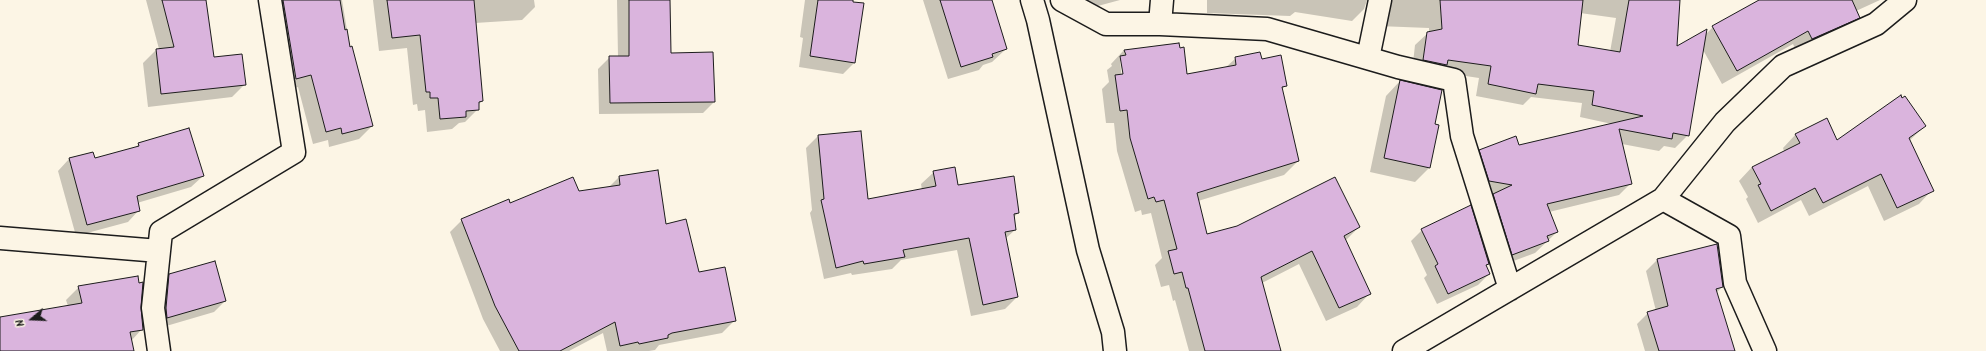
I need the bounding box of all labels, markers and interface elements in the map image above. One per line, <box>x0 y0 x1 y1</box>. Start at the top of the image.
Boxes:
north arrow <box>12 299 52 339</box>
text: N <box>11 317 30 329</box>

